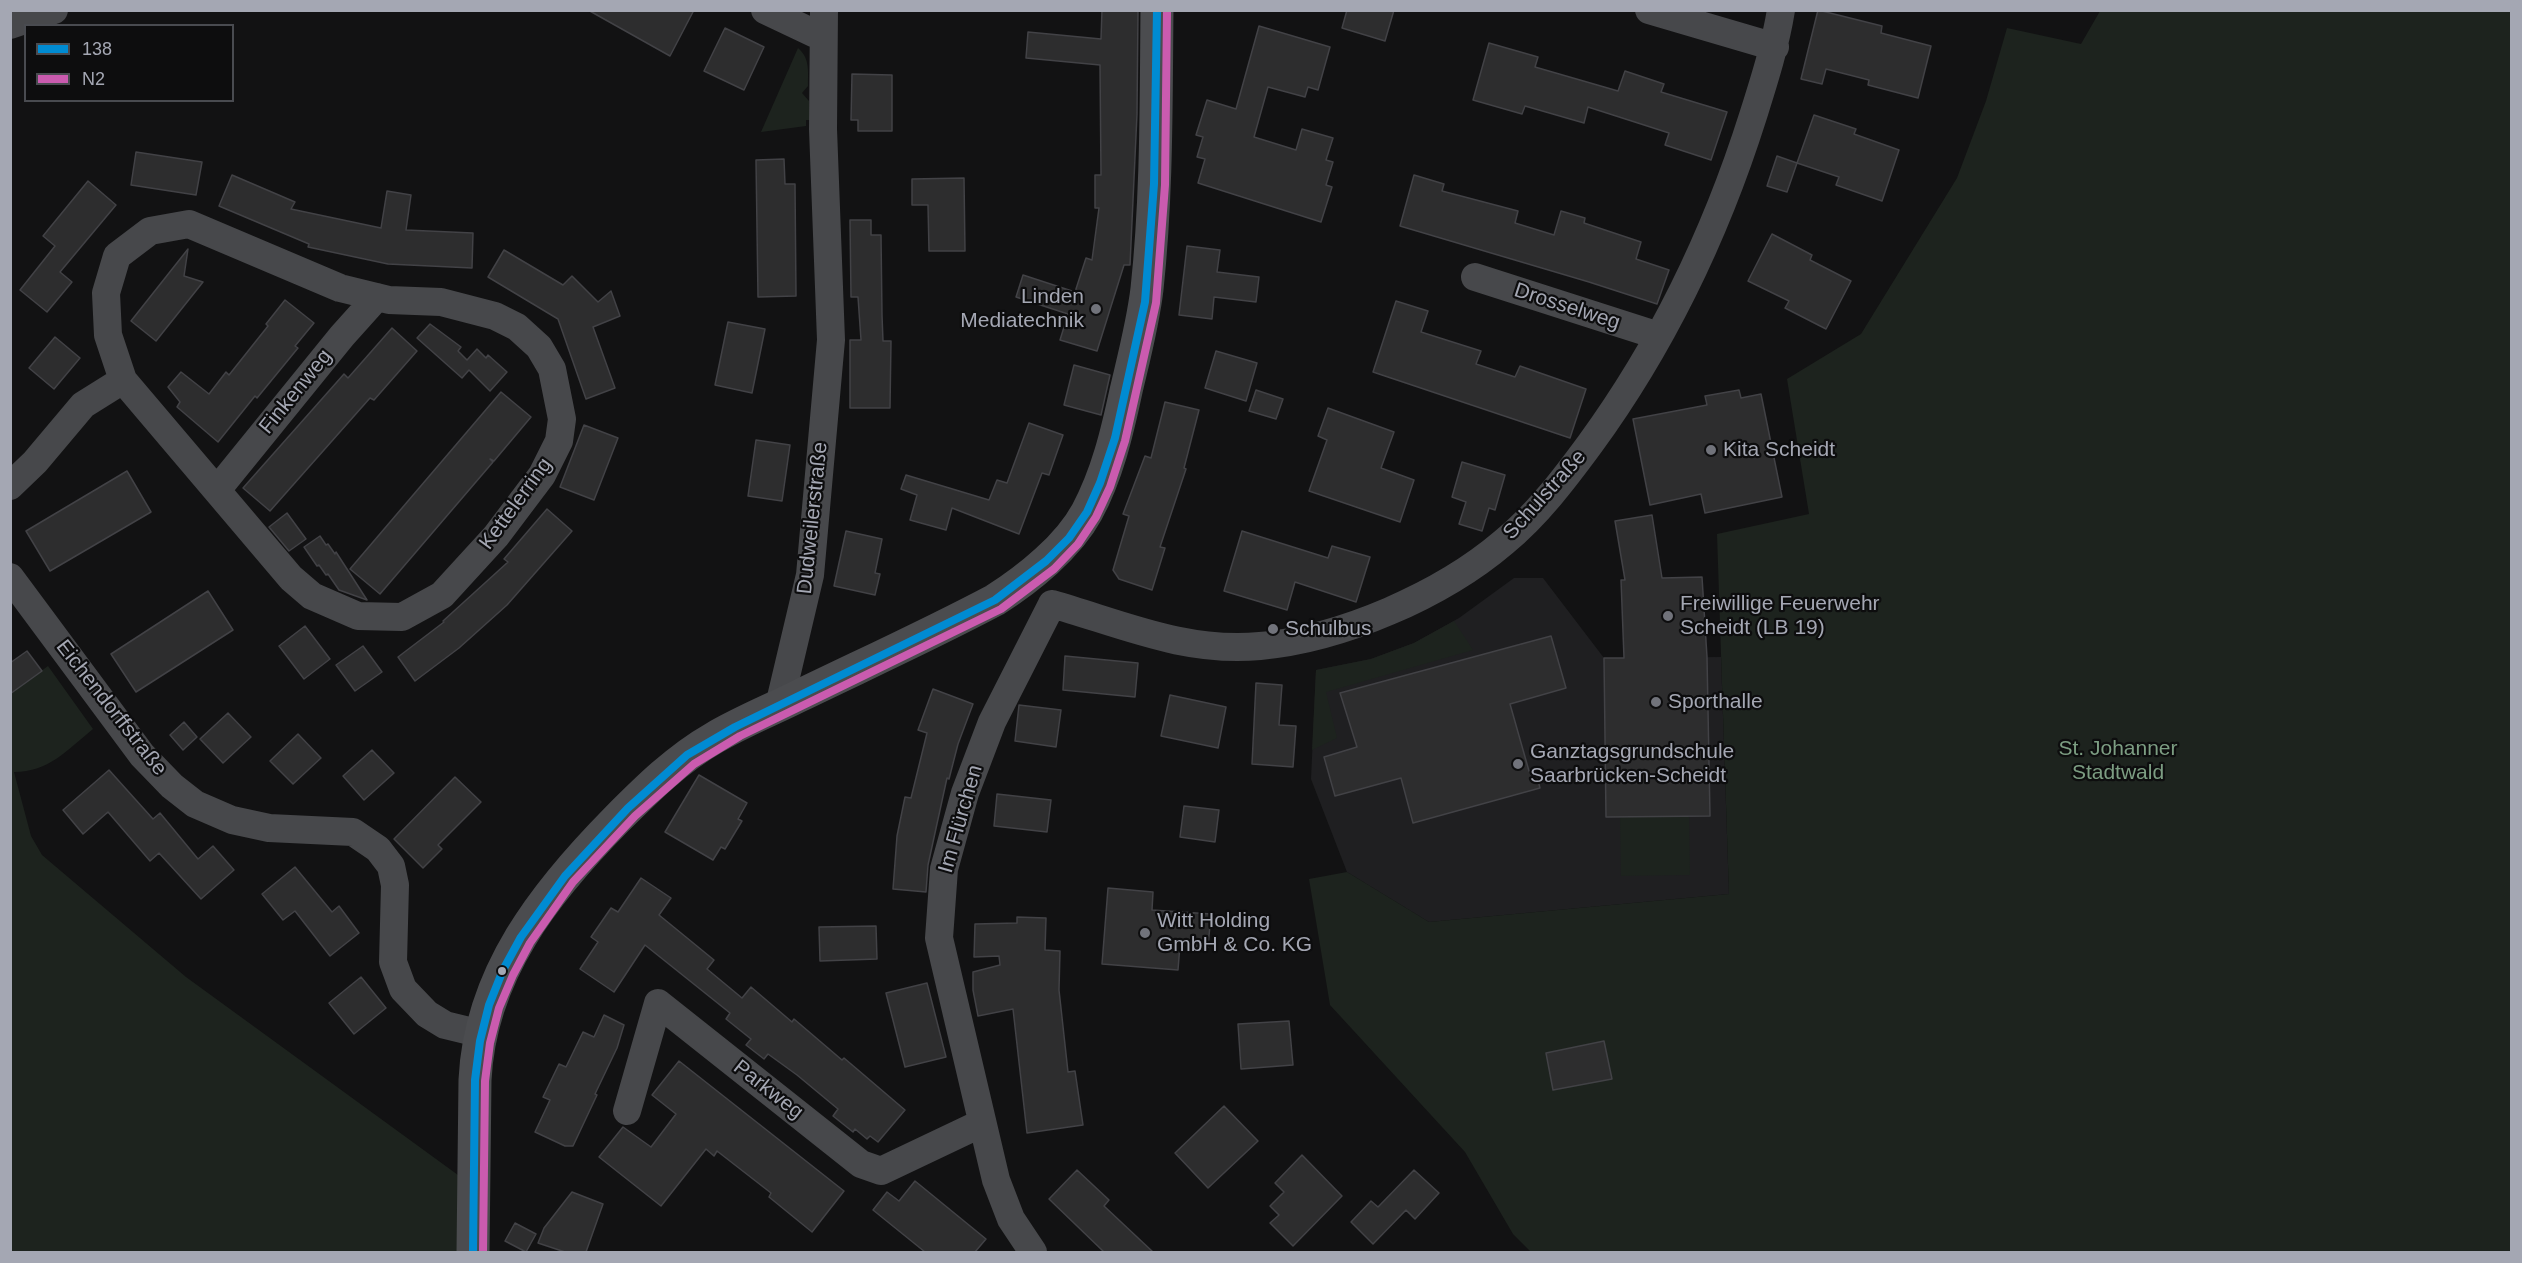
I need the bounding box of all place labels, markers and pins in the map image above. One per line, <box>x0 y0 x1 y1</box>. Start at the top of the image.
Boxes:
place label: Linden Mediatechnik <box>960 284 1084 334</box>
marker: Linden Mediatechnik <box>1089 302 1103 316</box>
place label: Kita Scheidt <box>1723 437 1835 463</box>
marker: Kita Scheidt <box>1704 443 1718 457</box>
place label: Freiwillige Feuerwehr Scheidt (LB 19) <box>1680 591 1880 641</box>
marker: Freiwillige Feuerwehr Scheidt (LB 19) <box>1661 609 1675 623</box>
place label: Schulbus <box>1285 616 1371 642</box>
marker: Schulbus <box>1266 622 1280 636</box>
place label: Sporthalle <box>1668 689 1763 715</box>
marker: Sporthalle <box>1649 695 1663 709</box>
place label: Ganztagsgrundschule Saarbrücken-Scheidt <box>1530 739 1734 789</box>
marker: Ganztagsgrundschule Saarbrücken-Scheidt <box>1511 757 1525 771</box>
place label: Witt Holding GmbH & Co. KG <box>1157 908 1312 958</box>
marker: Witt Holding GmbH & Co. KG <box>1138 926 1152 940</box>
unlabelled marker <box>496 965 508 977</box>

